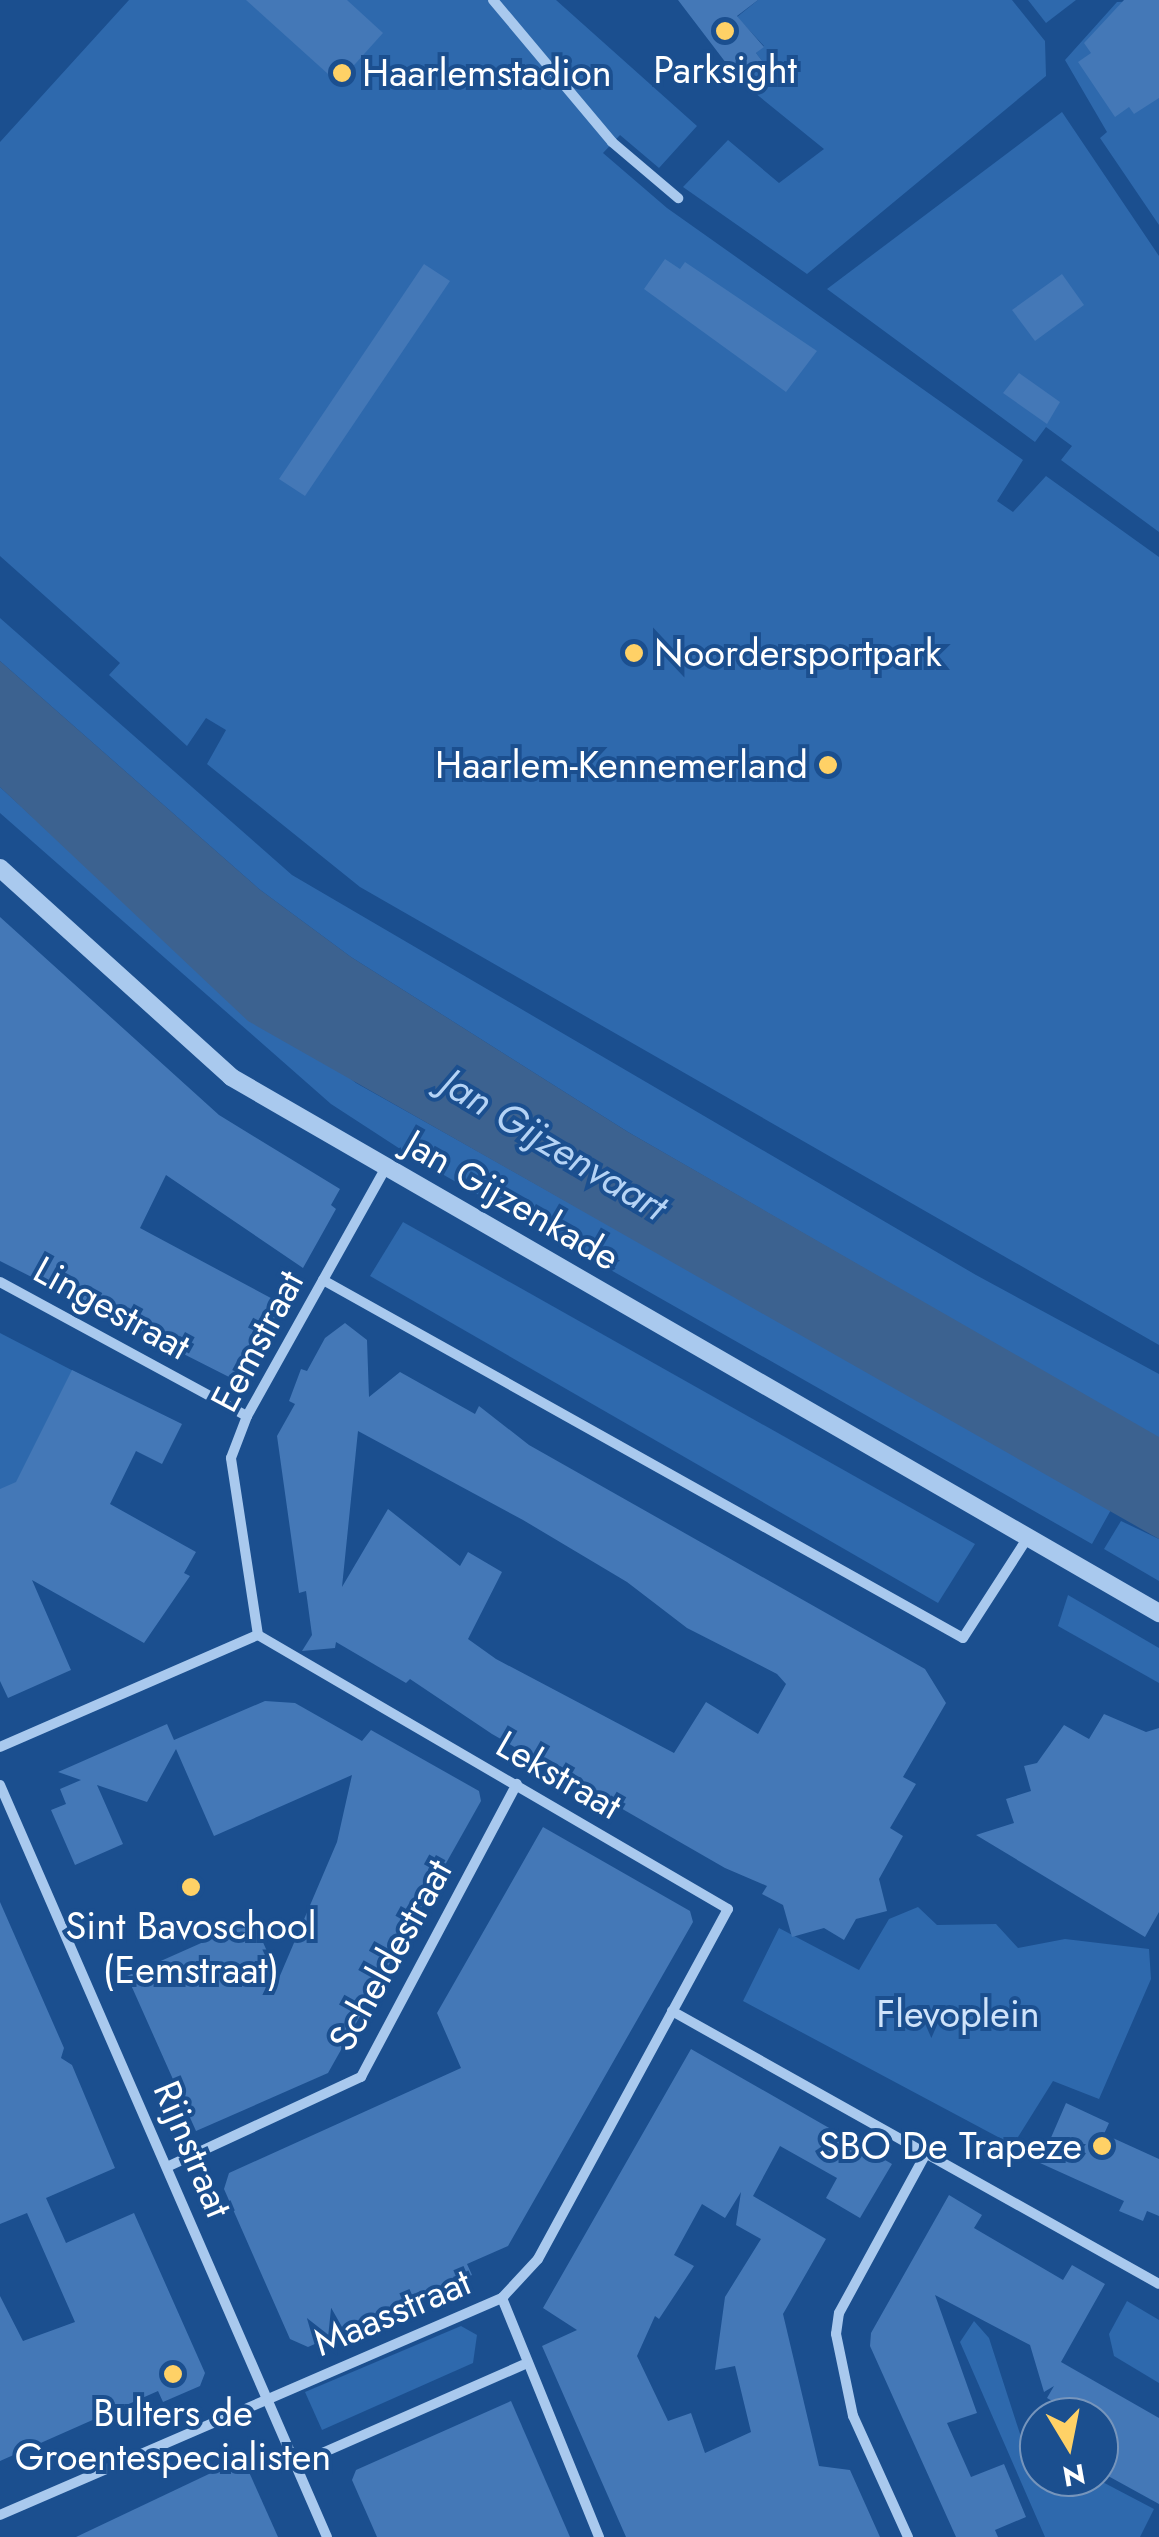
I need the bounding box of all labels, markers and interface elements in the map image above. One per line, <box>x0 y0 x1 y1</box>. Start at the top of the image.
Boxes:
marker: Parksight <box>714 20 736 42</box>
place label: Parksight <box>653 47 797 93</box>
place label: Haarlemstadion <box>362 50 612 96</box>
marker: Haarlemstadion <box>331 62 353 84</box>
place label: Noordersportpark <box>654 630 942 676</box>
marker: Noordersportpark <box>623 642 645 664</box>
place label: Haarlem-Kennemerland <box>435 742 808 788</box>
marker: Haarlem-Kennemerland <box>817 754 839 776</box>
water label: Jan Gijzenvaart <box>432 1058 676 1230</box>
street label: Jan Gijzenkade <box>397 1120 627 1280</box>
street label: Lingestraat <box>26 1247 198 1369</box>
street label: Eemstraat <box>201 1263 313 1419</box>
street label: Lekstraat <box>488 1721 630 1829</box>
street label: Scheldestraat <box>319 1851 461 2059</box>
marker: Sint Bavoschool (Eemstraat) <box>180 1876 202 1898</box>
place label: Sint Bavoschool (Eemstraat) <box>65 1903 317 1992</box>
park label: Flevoplein <box>876 1991 1040 2037</box>
street label: Rijnstraat <box>144 2074 242 2224</box>
place label: SBO De Trapeze <box>819 2123 1082 2169</box>
marker: SBO De Trapeze <box>1091 2135 1113 2157</box>
street label: Maasstraat <box>307 2259 477 2365</box>
marker: Bulters de Groentespecialisten <box>162 2363 184 2385</box>
place label: Bulters de Groentespecialisten <box>15 2390 331 2480</box>
north arrow <box>1019 2397 1119 2497</box>
text: N <box>1059 2453 1088 2497</box>

